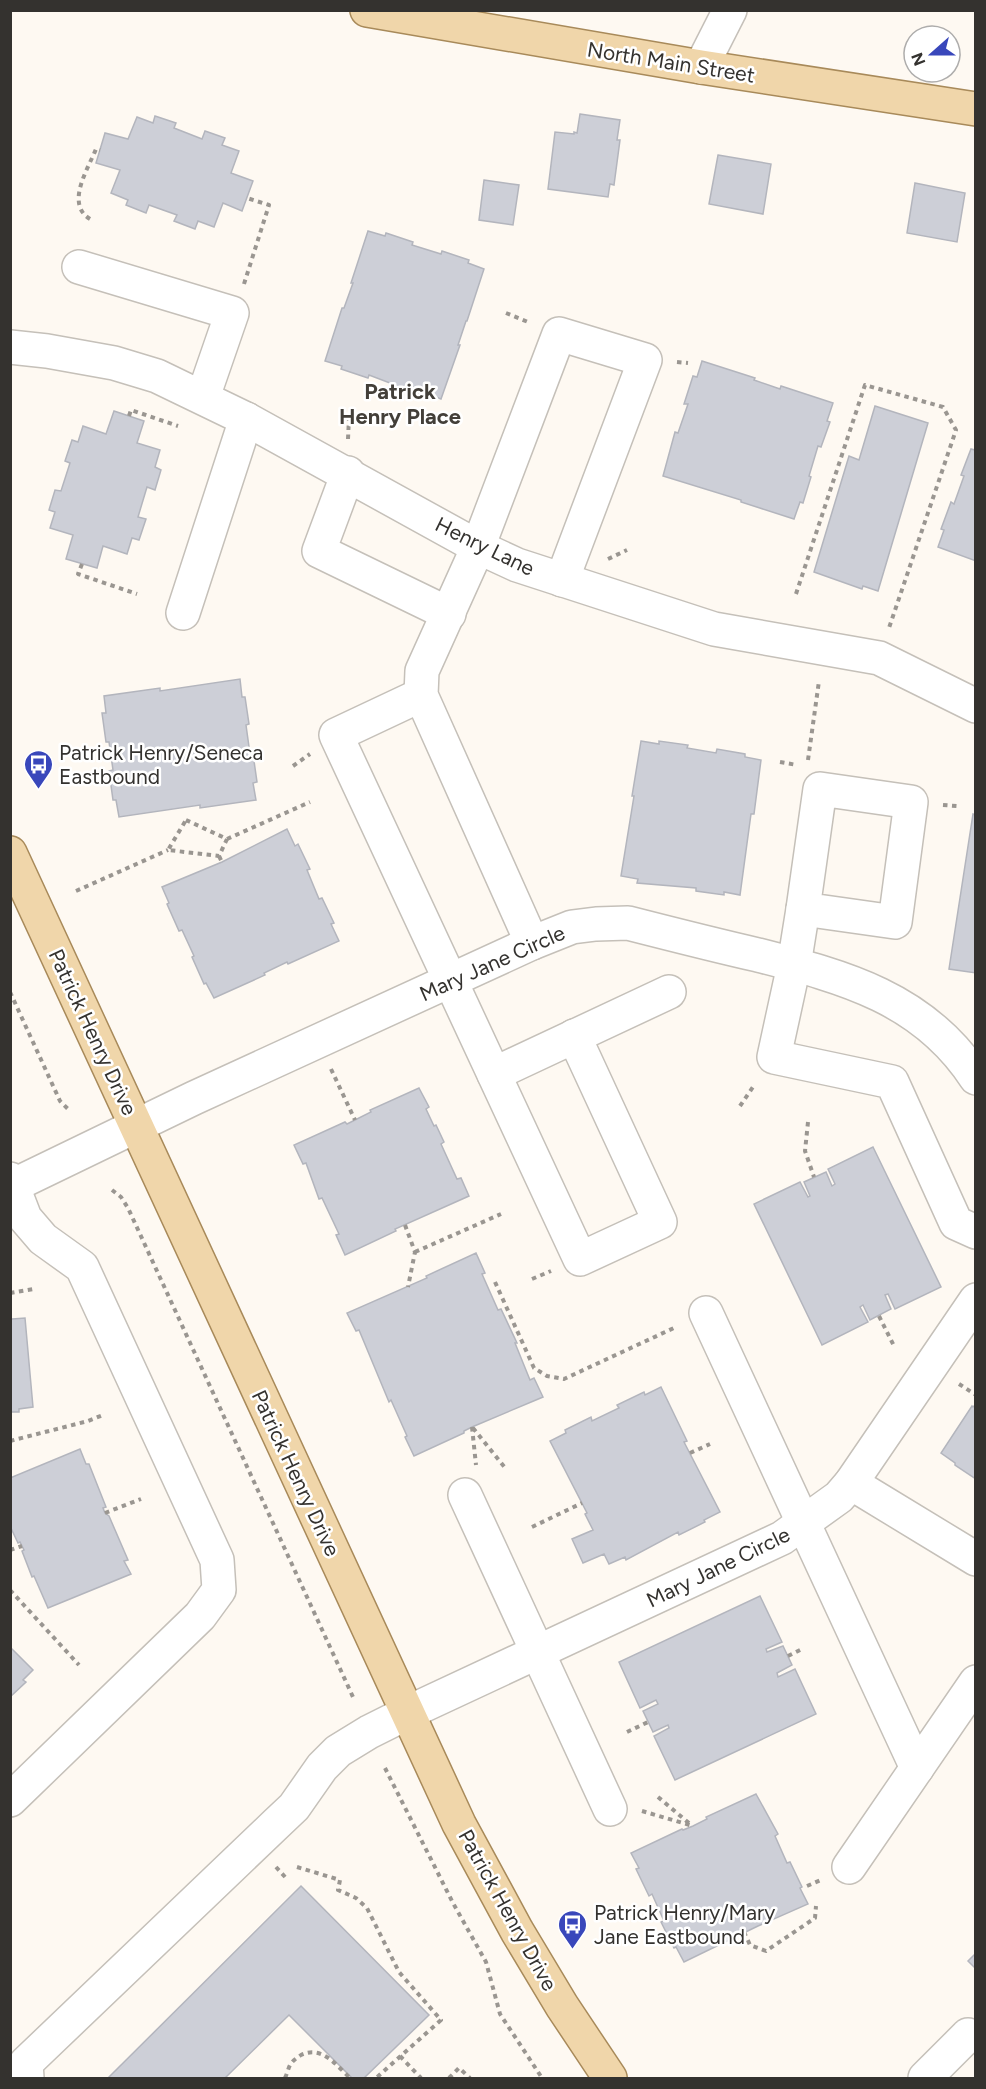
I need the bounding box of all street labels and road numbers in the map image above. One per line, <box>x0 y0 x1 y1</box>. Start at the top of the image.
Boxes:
street label: North Main Street <box>585 36 757 88</box>
street label: Henry Lane <box>431 511 539 581</box>
street label: Mary Jane Circle <box>416 920 568 1006</box>
street label: Patrick Henry Drive <box>44 945 142 1119</box>
street label: Patrick Henry Drive <box>247 1386 345 1560</box>
street label: Mary Jane Circle <box>642 1522 794 1612</box>
street label: Patrick Henry Drive <box>453 1825 563 1995</box>

